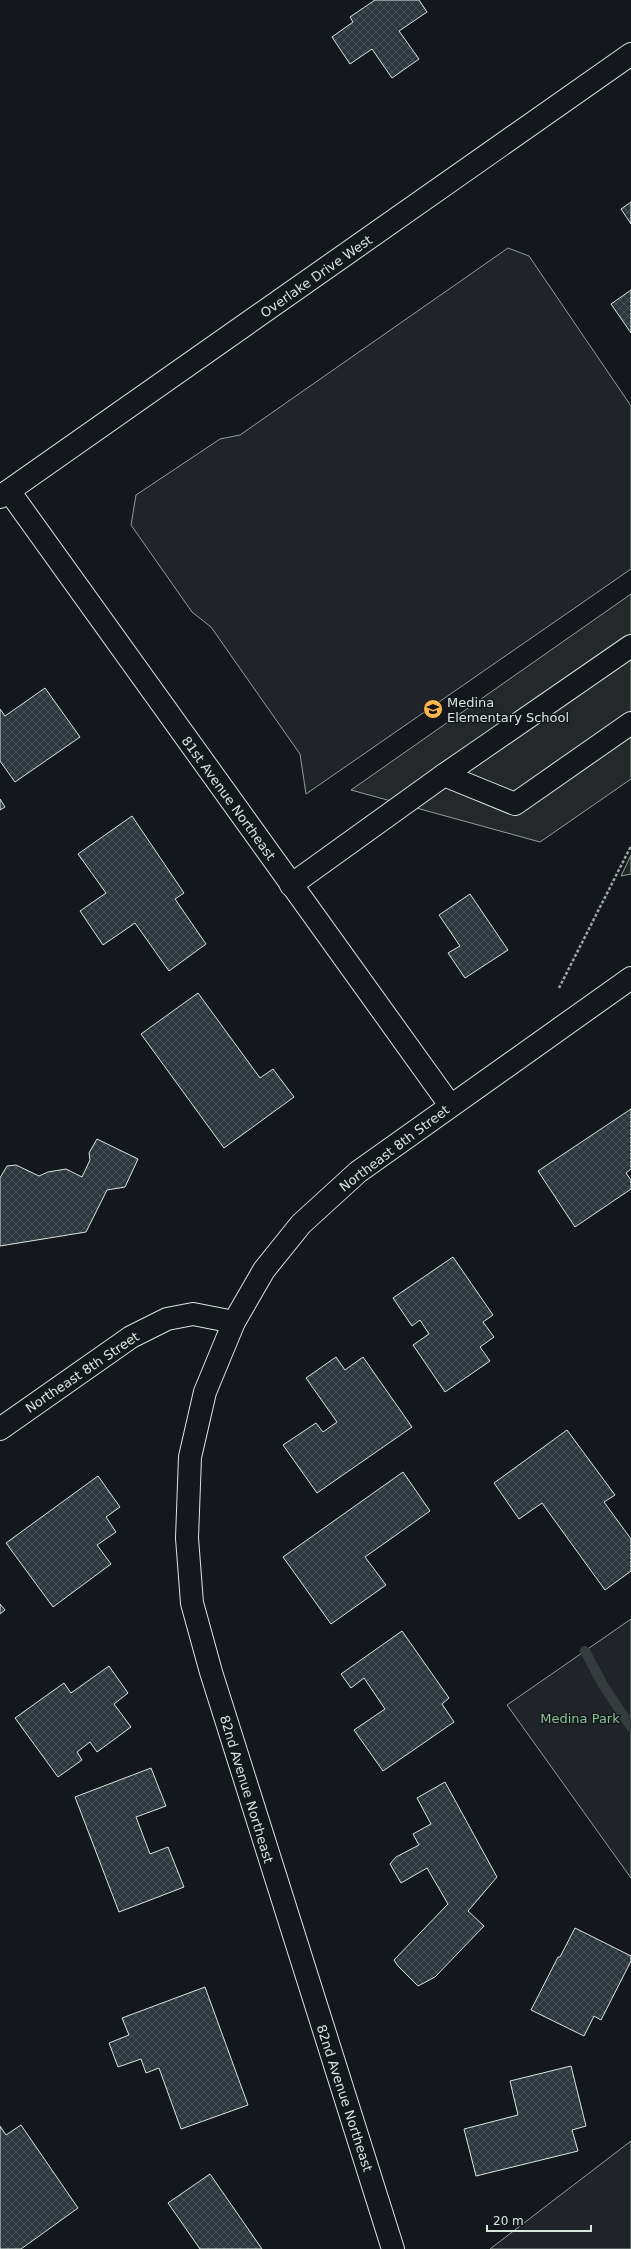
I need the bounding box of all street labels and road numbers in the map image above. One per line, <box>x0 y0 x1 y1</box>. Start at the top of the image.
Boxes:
street label: Overlake Drive West <box>258 232 375 321</box>
street label: 81st Avenue Northeast <box>179 734 279 863</box>
street label: Northeast 8th Street <box>336 1102 452 1195</box>
street label: Northeast 8th Street <box>23 1329 142 1416</box>
street label: 82nd Avenue Northeast <box>217 1713 276 1865</box>
street label: 82nd Avenue Northeast <box>314 2023 375 2174</box>

